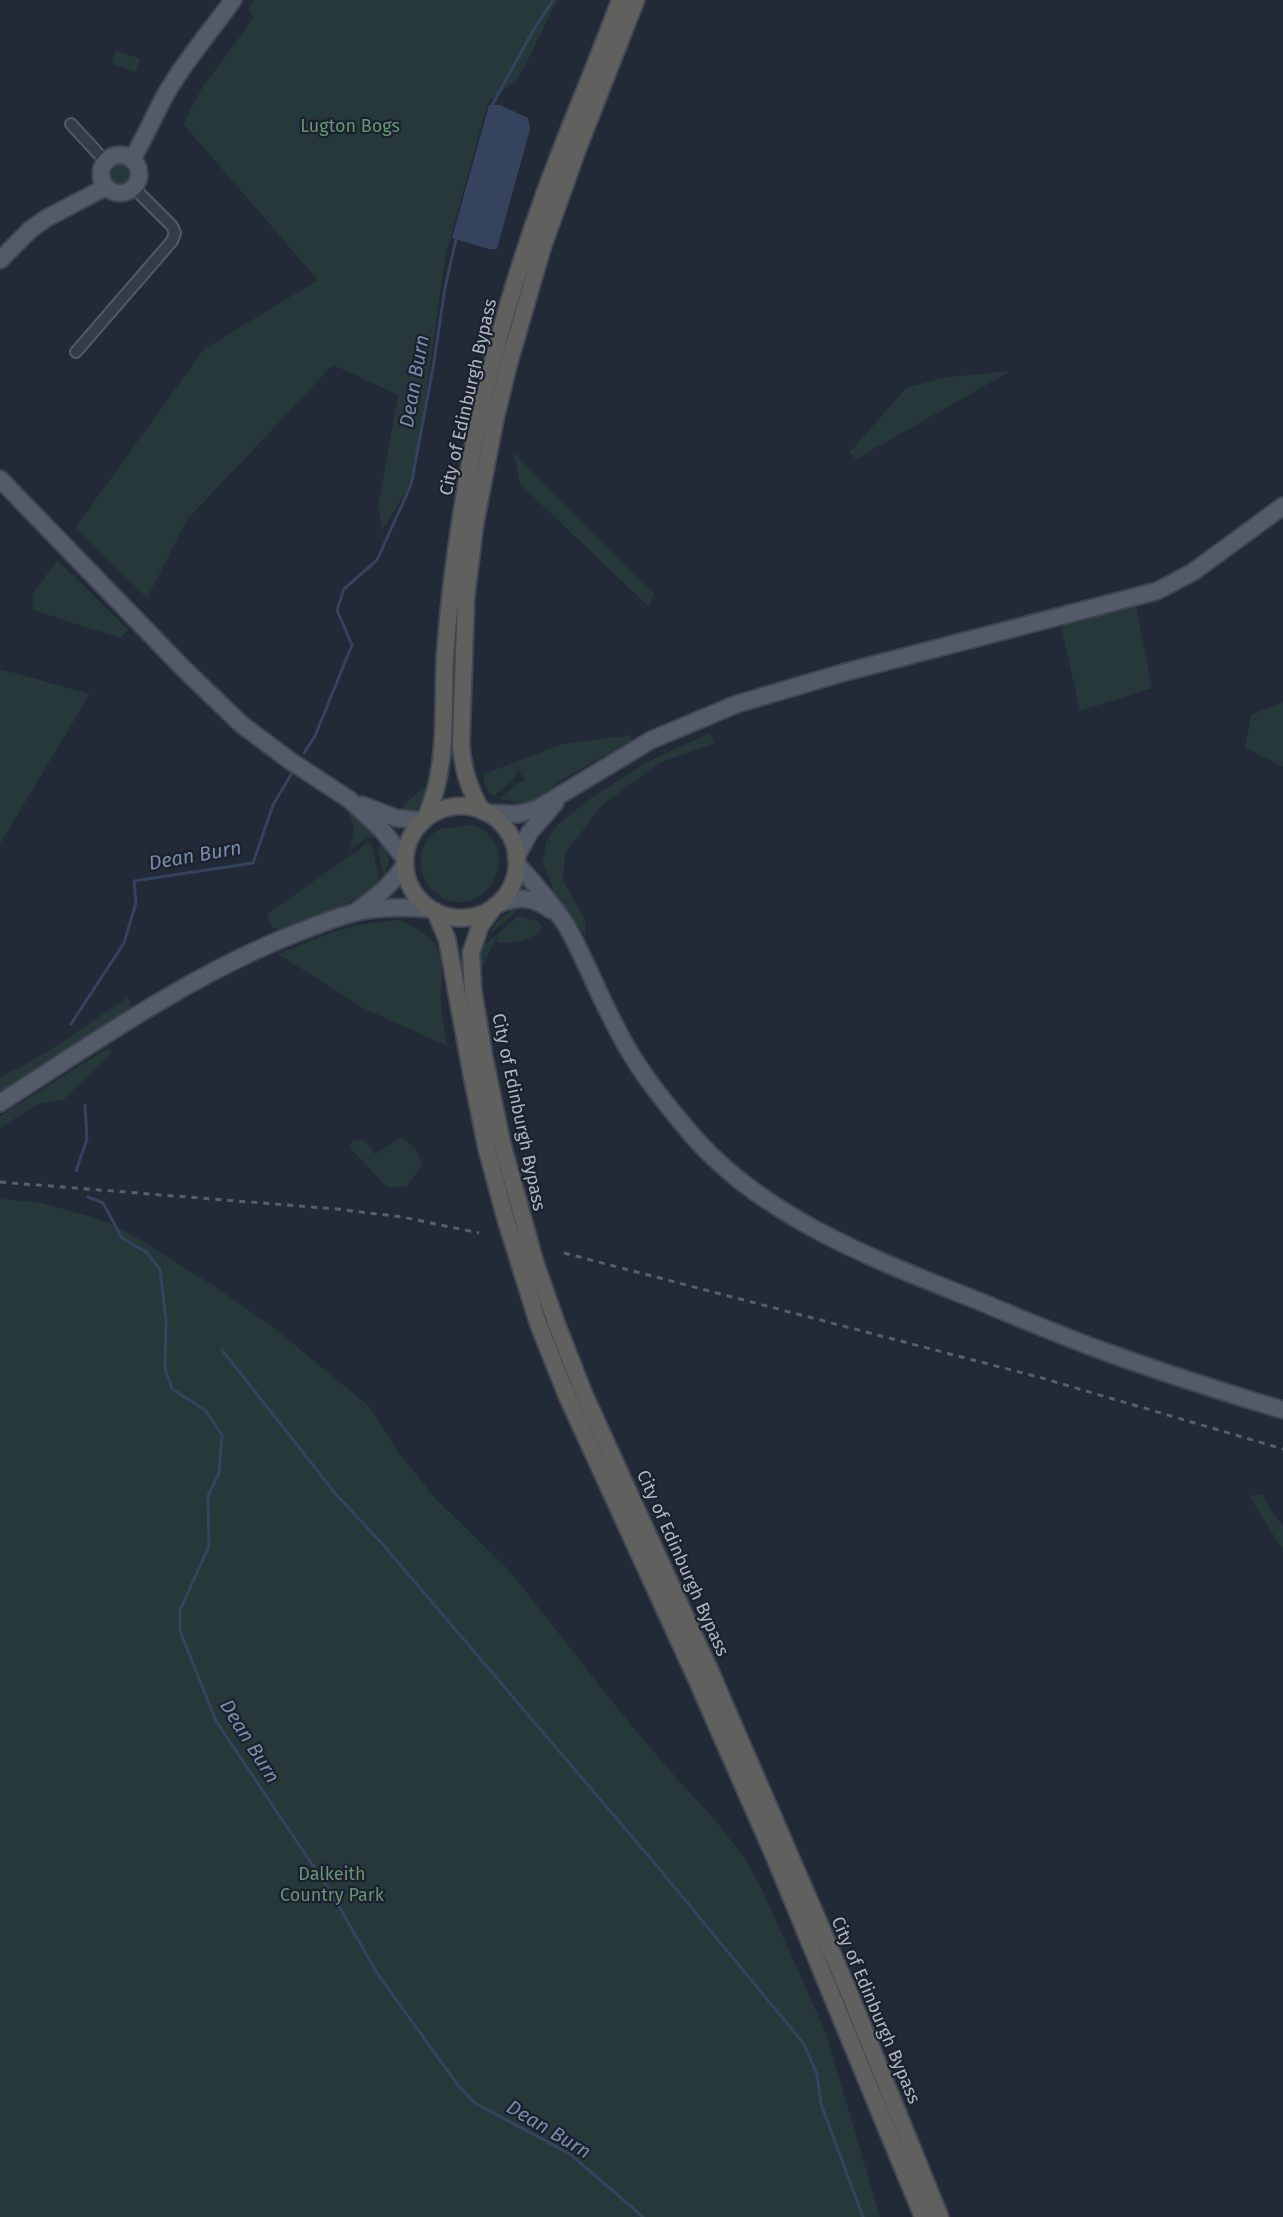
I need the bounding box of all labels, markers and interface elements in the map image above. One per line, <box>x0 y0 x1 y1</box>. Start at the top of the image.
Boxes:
park label: Lugton Bogs <box>300 115 400 137</box>
street label: City of Edinburgh Bypass <box>435 296 501 498</box>
water label: Dean Burn <box>394 333 434 429</box>
water label: Dean Burn <box>147 835 243 875</box>
street label: City of Edinburgh Bypass <box>487 1011 551 1213</box>
street label: City of Edinburgh Bypass <box>632 1467 734 1659</box>
water label: Dean Burn <box>215 1695 285 1787</box>
park label: Dalkeith Country Park <box>280 1863 385 1906</box>
street label: City of Edinburgh Bypass <box>827 1913 925 2107</box>
water label: Dean Burn <box>503 2095 595 2163</box>

